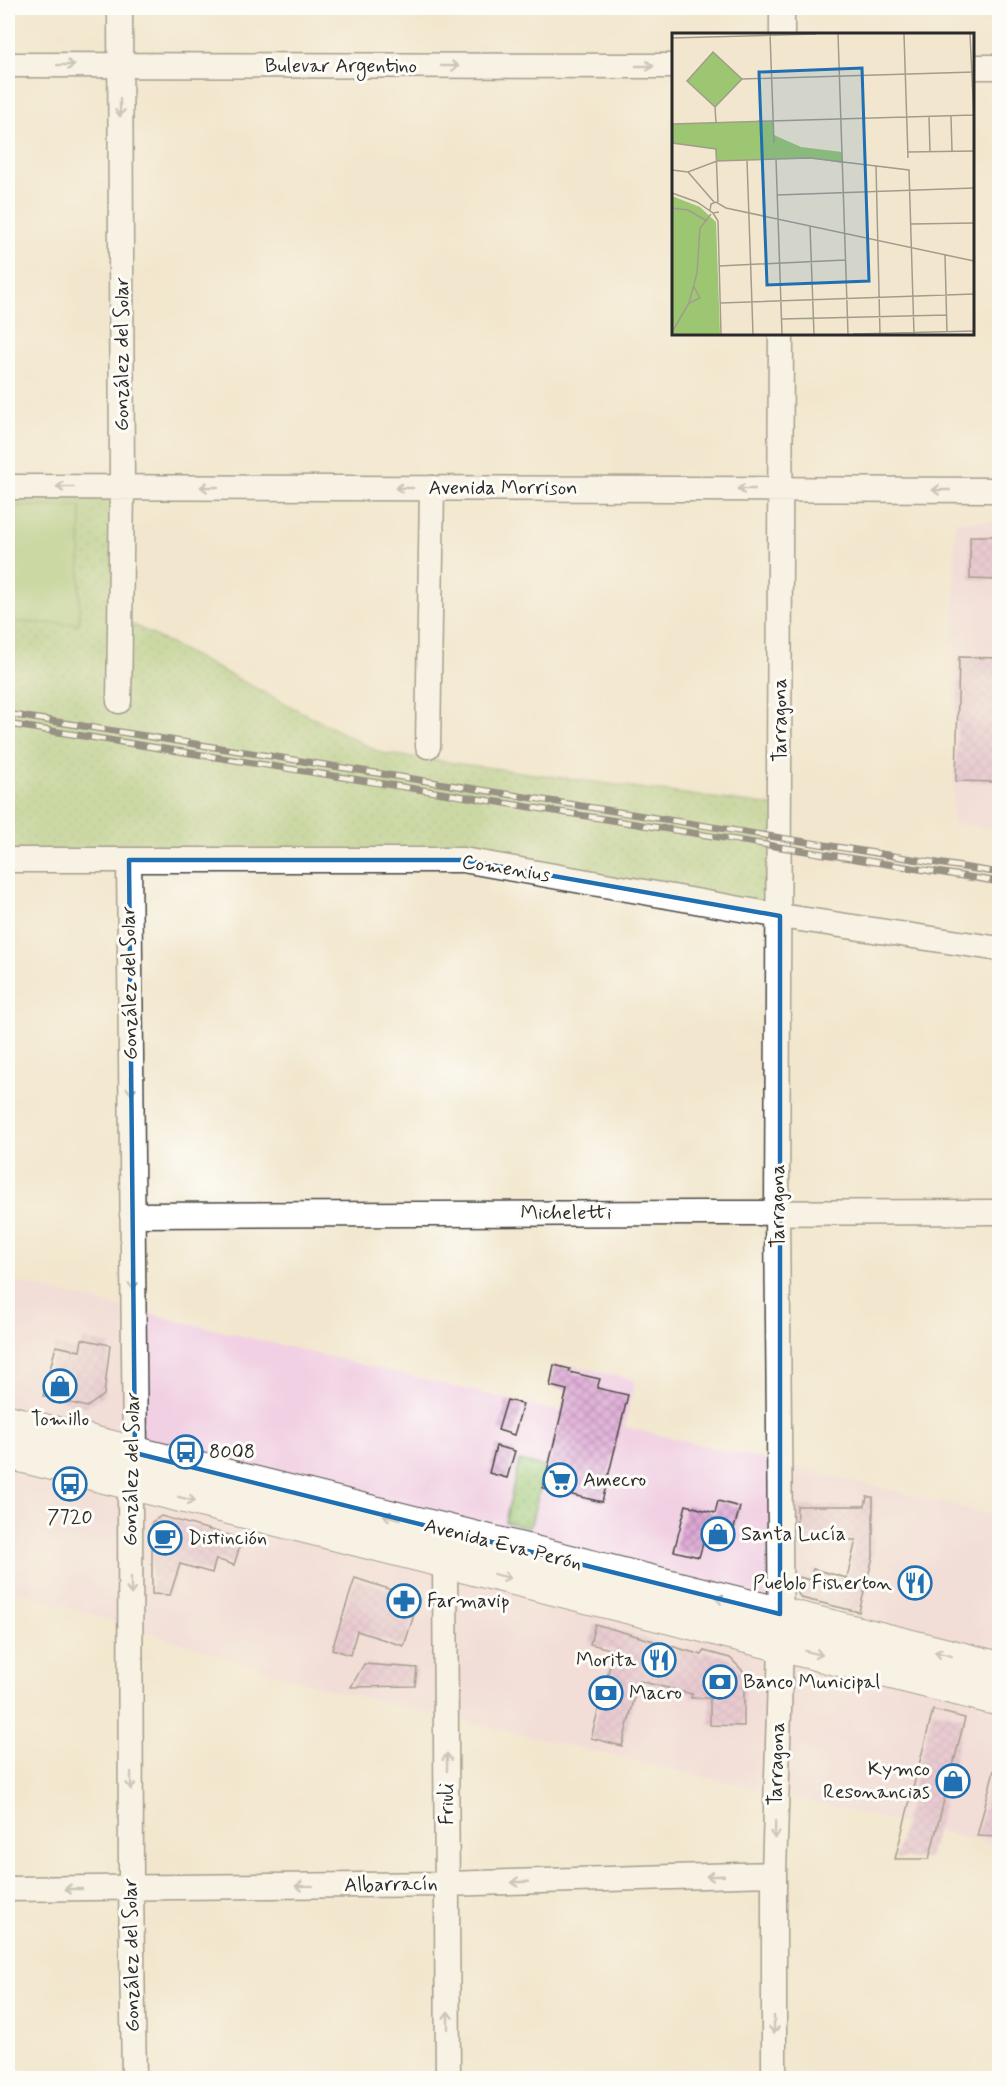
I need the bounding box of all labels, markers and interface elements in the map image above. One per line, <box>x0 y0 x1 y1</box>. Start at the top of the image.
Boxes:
inset map <box>672 33 974 334</box>
street label: Bulevar Argentino <box>265 53 417 81</box>
one-way arrow <box>55 59 75 71</box>
one-way arrow <box>439 60 459 72</box>
one-way arrow <box>634 60 654 72</box>
one-way arrow <box>115 97 126 117</box>
street label: González del Solar <box>109 277 136 431</box>
street label: Avenida Morrison <box>428 475 578 502</box>
one-way arrow <box>55 481 75 493</box>
one-way arrow <box>200 482 220 493</box>
one-way arrow <box>395 482 415 494</box>
one-way arrow <box>737 483 757 495</box>
one-way arrow <box>932 484 952 496</box>
street label: Tarragona <box>767 678 794 762</box>
street label: Comenius <box>460 849 552 889</box>
street label: González del Solar <box>115 906 145 1060</box>
one-way arrow <box>125 1076 137 1096</box>
street label: Tarragona <box>765 1164 792 1248</box>
street label: Micheletti <box>520 1200 612 1227</box>
one-way arrow <box>127 1271 139 1291</box>
shop icon: Tomillo <box>42 1368 78 1404</box>
street label: González del Solar <box>117 1392 147 1546</box>
place label: Tomillo <box>31 1406 89 1433</box>
bus stop icon: 8008 <box>168 1434 204 1470</box>
place label: 8008 <box>209 1439 255 1466</box>
supermarket icon: Amecro <box>542 1462 578 1498</box>
bus stop icon: 7720 <box>52 1466 88 1502</box>
place label: Amecro <box>583 1467 646 1494</box>
one-way arrow <box>178 1494 197 1506</box>
place label: 7720 <box>47 1504 93 1531</box>
one-way arrow <box>383 1511 402 1523</box>
street label: Avenida Eva Perón <box>421 1512 585 1578</box>
shop icon: Santa Lucía <box>700 1516 736 1552</box>
cafe icon: Distinción <box>147 1520 183 1556</box>
place label: Santa Lucía <box>741 1521 846 1548</box>
place label: Distinción <box>188 1525 267 1552</box>
restaurant icon: Pueblo Fisherton <box>897 1565 933 1601</box>
one-way arrow <box>492 1570 511 1582</box>
place label: Pueblo Fisherton <box>753 1570 892 1597</box>
one-way arrow <box>125 1575 137 1595</box>
pharmacy icon: Farmavip <box>386 1583 422 1619</box>
place label: Farmavip <box>427 1588 509 1615</box>
one-way arrow <box>714 1593 733 1605</box>
restaurant icon: Morita <box>641 1642 677 1678</box>
place label: Morita <box>576 1647 637 1674</box>
one-way arrow <box>804 1648 823 1660</box>
one-way arrow <box>934 1648 953 1660</box>
bank icon: Banco Municipal <box>702 1664 738 1700</box>
place label: Banco Municipal <box>743 1669 880 1696</box>
bank icon: Macro <box>588 1675 624 1711</box>
place label: Macro <box>629 1680 682 1707</box>
street label: Tarragona <box>762 1722 792 1806</box>
one-way arrow <box>441 1753 452 1773</box>
place label: Kymco Resonancias <box>823 1756 930 1806</box>
shop icon: Kymco Resonancias <box>935 1763 971 1799</box>
one-way arrow <box>125 1770 137 1790</box>
street label: Friuli <box>434 1783 461 1825</box>
one-way arrow <box>769 1819 781 1839</box>
one-way arrow <box>706 1870 726 1881</box>
street label: Albarracín <box>344 1871 438 1899</box>
one-way arrow <box>511 1876 531 1887</box>
street label: González del Solar <box>117 1878 147 2032</box>
one-way arrow <box>295 1880 315 1892</box>
one-way arrow <box>63 1883 83 1895</box>
one-way arrow <box>442 2011 454 2031</box>
one-way arrow <box>768 2014 780 2034</box>

